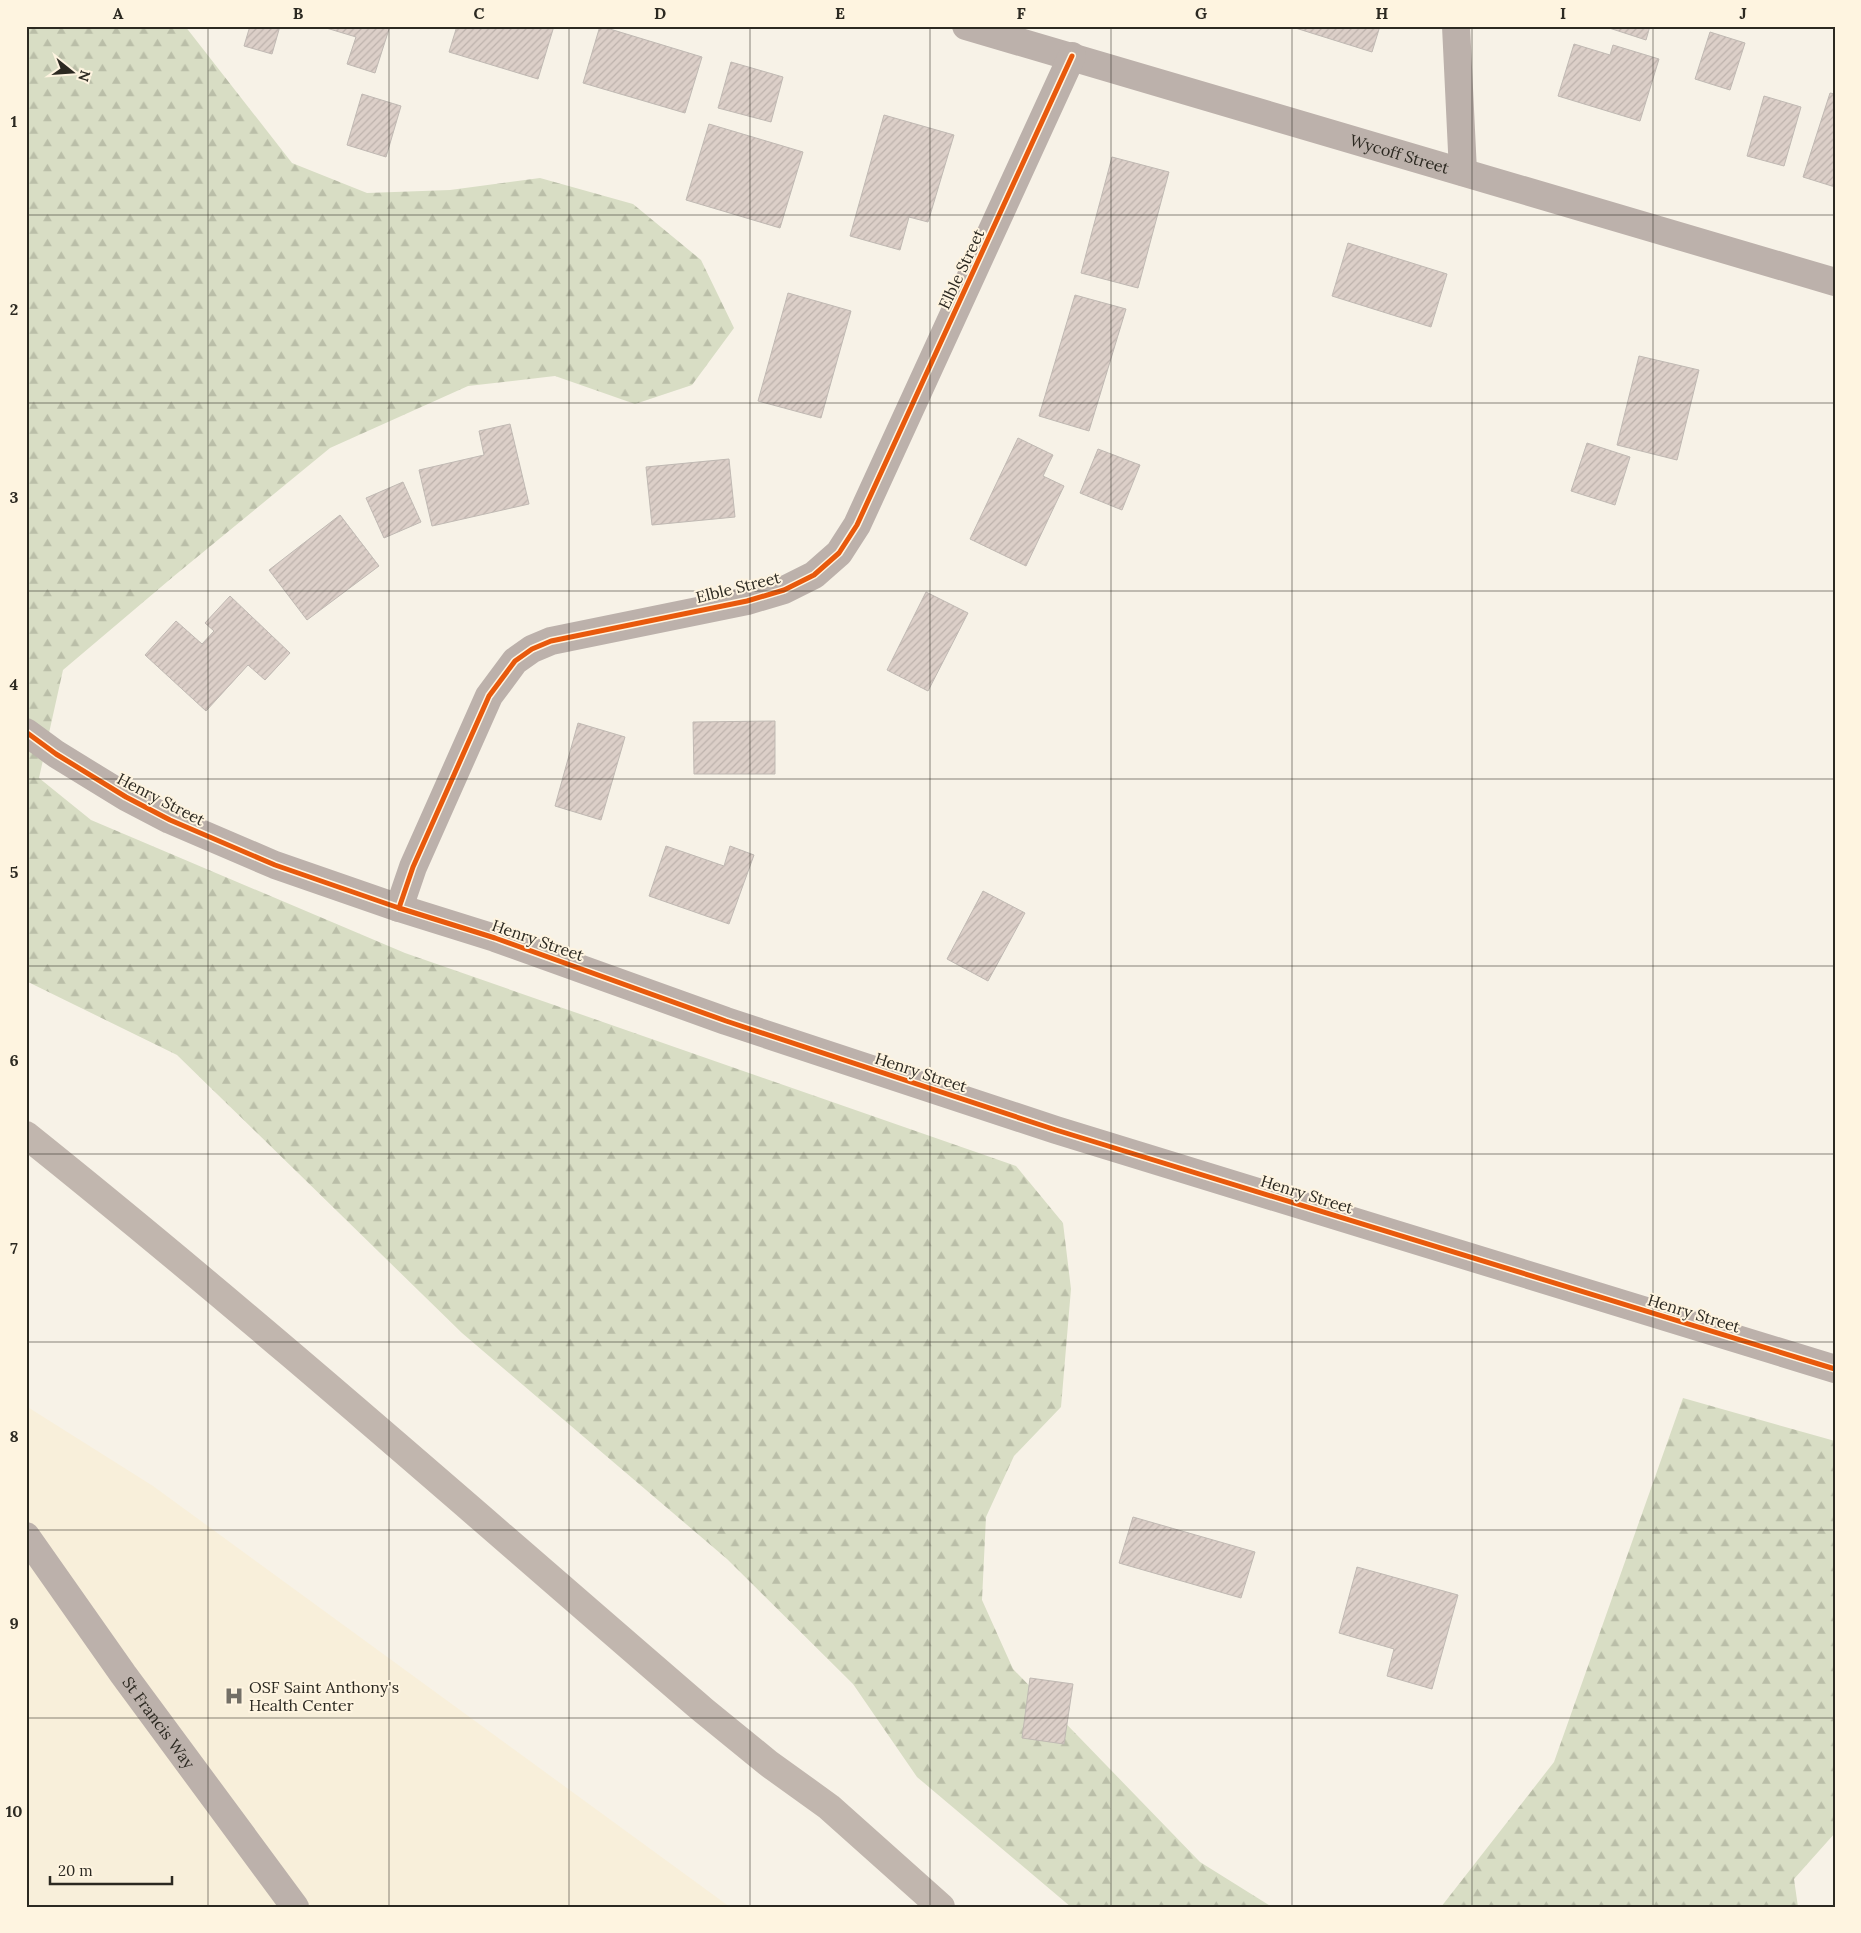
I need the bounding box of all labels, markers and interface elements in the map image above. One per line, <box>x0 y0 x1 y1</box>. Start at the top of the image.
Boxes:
text: A <box>113 3 124 23</box>
text: B <box>293 3 304 23</box>
text: C <box>473 3 485 23</box>
text: D <box>654 3 666 23</box>
text: E <box>835 3 845 23</box>
text: F <box>1016 3 1026 23</box>
text: G <box>1195 3 1207 23</box>
text: H <box>1376 3 1389 23</box>
text: I <box>1560 3 1566 23</box>
text: J <box>1739 3 1747 23</box>
north arrow <box>48 48 98 98</box>
text: N <box>74 68 95 84</box>
text: 1 <box>11 111 17 131</box>
street label: Wycoff Street <box>1348 130 1452 178</box>
street label: Elble Street <box>934 225 989 312</box>
text: 2 <box>10 299 18 319</box>
text: 3 <box>10 487 19 507</box>
street label: Elble Street <box>694 567 783 607</box>
text: 4 <box>10 674 19 694</box>
street label: Henry Street <box>114 768 209 830</box>
text: 5 <box>10 862 19 882</box>
street label: Henry Street <box>489 915 587 965</box>
street label: Henry Street <box>872 1048 970 1097</box>
text: 6 <box>9 1050 19 1070</box>
street label: Henry Street <box>1258 1170 1356 1218</box>
text: 7 <box>10 1238 18 1258</box>
street label: Henry Street <box>1645 1289 1743 1337</box>
text: 8 <box>9 1426 19 1446</box>
text: 9 <box>9 1613 19 1633</box>
street label: St Francis Way <box>118 1673 200 1773</box>
place label: OSF Saint Anthony's Health Center <box>249 1677 399 1715</box>
hospital icon: OSF Saint Anthony's Health Center <box>223 1685 245 1707</box>
text: 10 <box>6 1801 22 1821</box>
scale bar <box>50 1853 172 1885</box>
text: 20 m <box>58 1861 93 1880</box>

